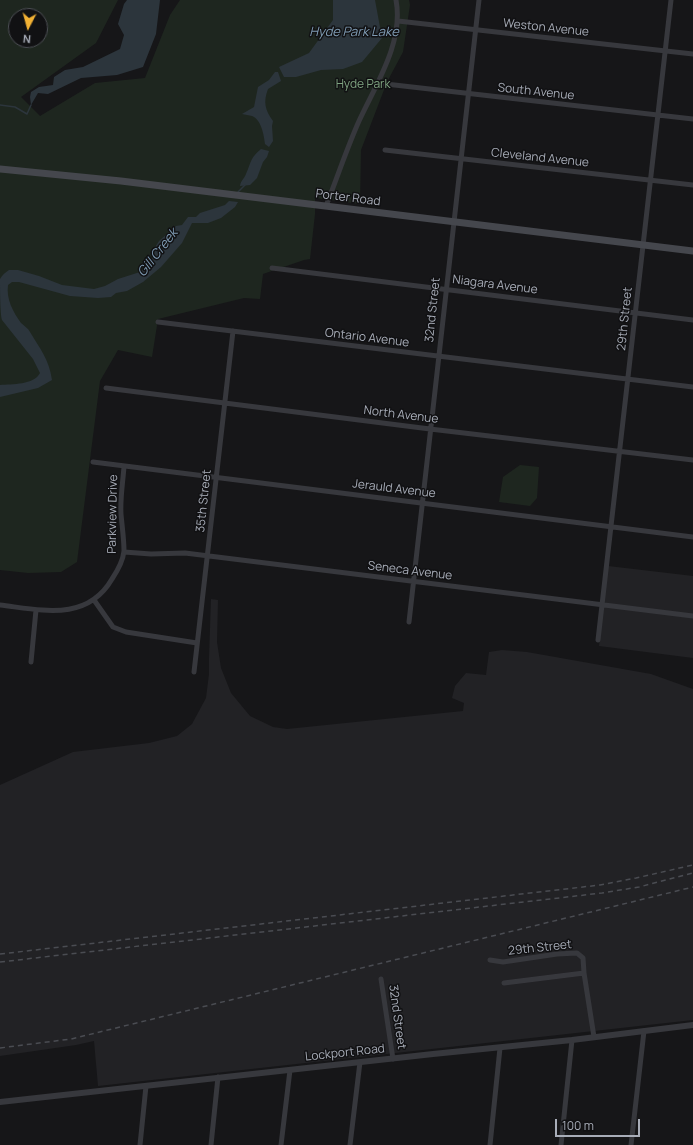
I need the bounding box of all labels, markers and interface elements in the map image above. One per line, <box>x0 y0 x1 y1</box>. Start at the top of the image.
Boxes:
north arrow <box>8 8 48 48</box>
street label: Weston Avenue <box>502 16 590 40</box>
water label: Hyde Park Lake <box>309 24 399 40</box>
text: N <box>22 32 32 47</box>
park label: Hyde Park <box>336 78 390 92</box>
street label: South Avenue <box>497 81 575 103</box>
street label: Cleveland Avenue <box>490 146 590 170</box>
street label: Porter Road <box>315 187 381 209</box>
water label: Gill Creek <box>134 226 182 280</box>
street label: Niagara Avenue <box>452 273 538 297</box>
street label: 32nd Street <box>422 277 444 343</box>
street label: 29th Street <box>615 286 635 352</box>
street label: Ontario Avenue <box>324 326 410 350</box>
street label: North Avenue <box>363 403 439 427</box>
street label: 35th Street <box>194 469 214 533</box>
street label: Parkview Drive <box>105 474 121 554</box>
street label: Jerauld Avenue <box>352 477 436 501</box>
street label: Seneca Avenue <box>367 559 453 583</box>
street label: 29th Street <box>507 938 573 958</box>
street label: 32nd Street <box>385 984 409 1050</box>
street label: Lockport Road <box>304 1042 386 1064</box>
scale bar <box>557 1111 642 1137</box>
text: 100 m <box>562 1117 594 1134</box>

